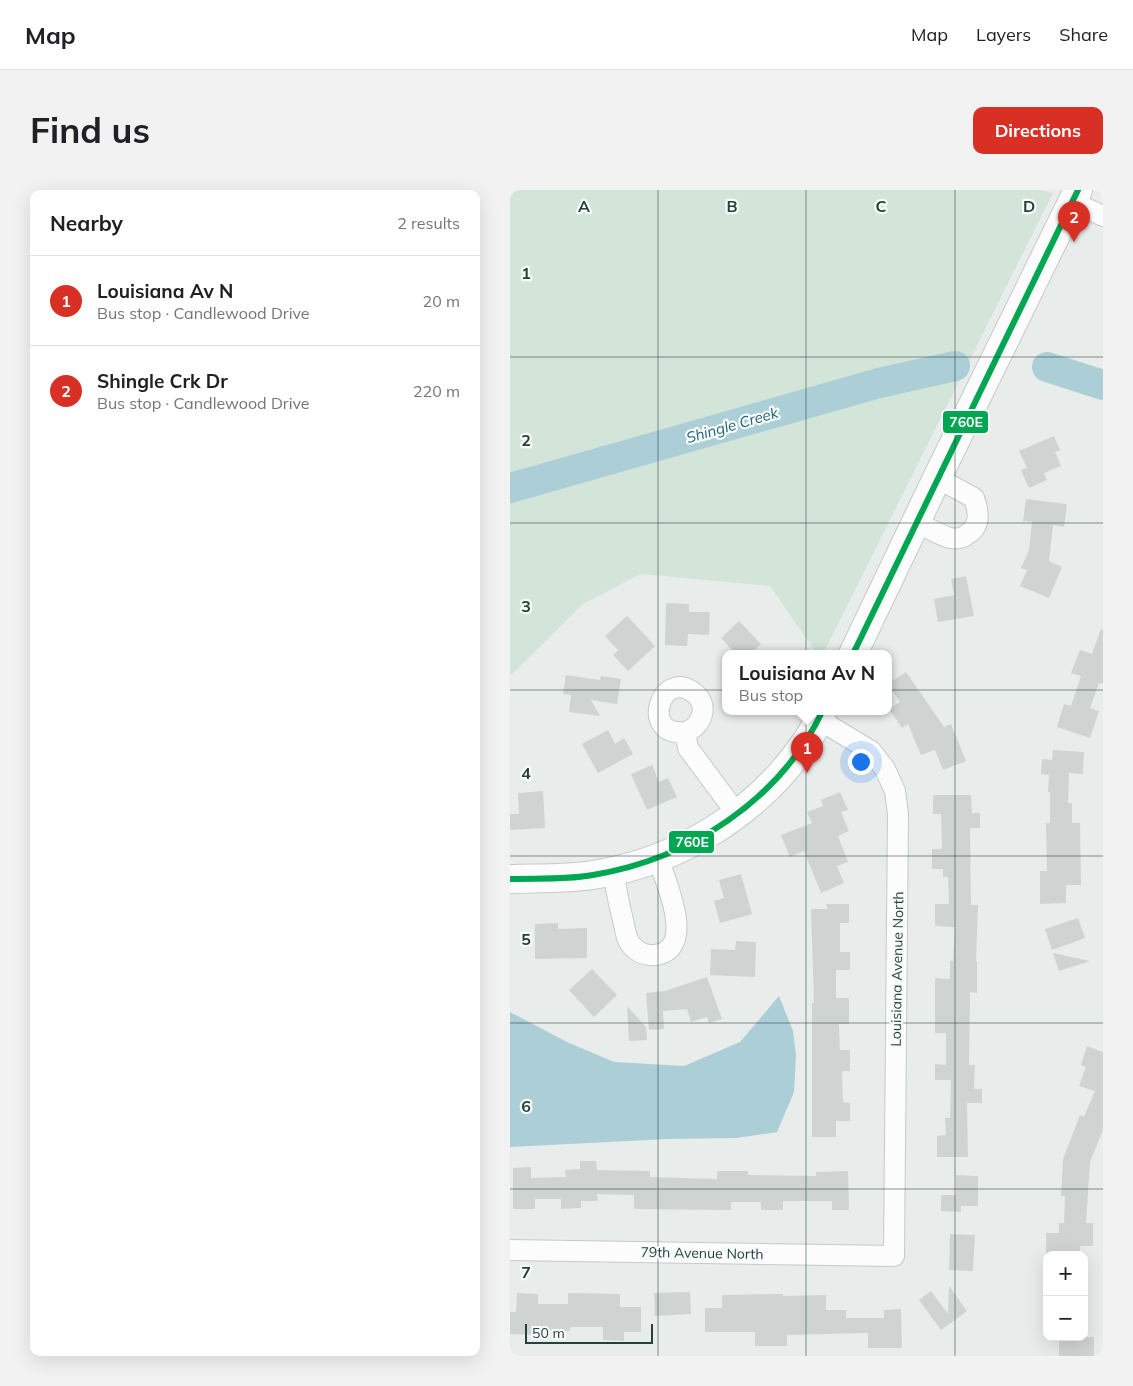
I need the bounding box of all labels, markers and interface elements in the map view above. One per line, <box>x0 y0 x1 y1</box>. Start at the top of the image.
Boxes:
text: Map <box>25 20 76 50</box>
text: Map <box>911 23 948 46</box>
text: Layers <box>976 23 1031 46</box>
text: Share <box>1059 23 1108 46</box>
button: Directions <box>973 107 1103 154</box>
text: Find us <box>30 108 150 152</box>
text: A <box>578 196 590 216</box>
text: B <box>726 196 738 216</box>
text: C <box>876 196 887 216</box>
text: D <box>1023 196 1035 216</box>
pin: 2 <box>1058 201 1090 242</box>
text: Nearby <box>50 210 123 236</box>
text: 2 results <box>397 213 460 233</box>
text: 1 <box>521 263 531 283</box>
text: Louisiana Av N <box>97 279 233 303</box>
text: 1 <box>61 291 71 311</box>
text: 20 m <box>423 291 460 311</box>
text: Bus stop · Candlewood Drive <box>97 303 310 323</box>
text: Shingle Crk Dr <box>97 369 228 393</box>
text: 2 <box>61 381 71 401</box>
text: 220 m <box>413 381 460 401</box>
text: Bus stop · Candlewood Drive <box>97 393 310 413</box>
water label: Shingle Creek <box>684 402 781 447</box>
line badge: 760E <box>942 410 989 434</box>
text: 760E <box>949 413 983 431</box>
text: 2 <box>521 430 531 450</box>
text: 3 <box>521 596 531 616</box>
popup <box>722 650 892 715</box>
text: Louisiana Av N <box>739 661 875 685</box>
text: Bus stop <box>739 685 803 705</box>
pin: 1 <box>791 732 823 773</box>
your location <box>848 749 874 775</box>
text: 4 <box>521 763 531 783</box>
line badge: 760E <box>668 830 715 854</box>
text: 760E <box>675 833 709 851</box>
street label: Louisiana Avenue North <box>887 891 907 1047</box>
text: 5 <box>521 929 531 949</box>
text: 6 <box>521 1096 531 1116</box>
street label: 79th Avenue North <box>640 1243 764 1263</box>
map controls <box>1043 1251 1088 1341</box>
button: + <box>1043 1251 1088 1296</box>
text: 7 <box>521 1262 531 1282</box>
button: − <box>1043 1296 1088 1341</box>
scale bar <box>525 1321 652 1344</box>
text: 50 m <box>532 1324 565 1342</box>

